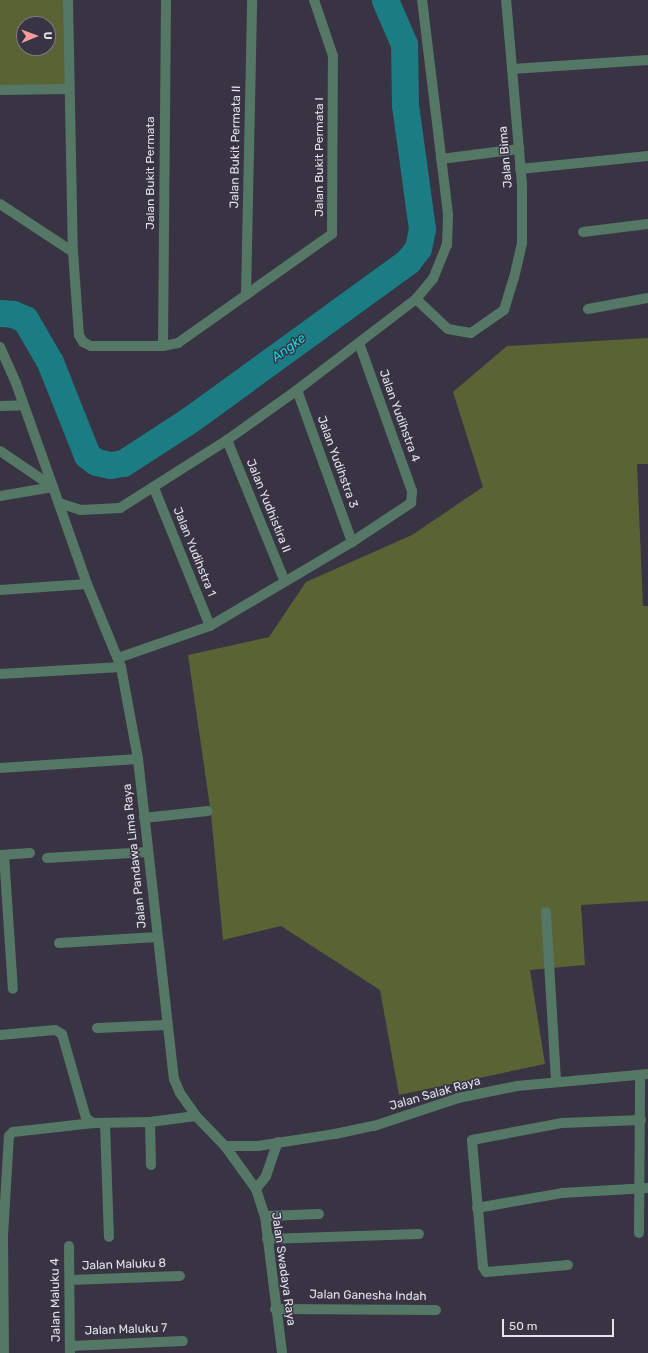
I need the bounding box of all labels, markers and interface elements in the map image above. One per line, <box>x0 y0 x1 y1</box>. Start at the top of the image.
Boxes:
north arrow <box>16 16 56 56</box>
text: U <box>41 32 54 40</box>
street label: Jalan Bukit Permata II <box>228 85 244 209</box>
street label: Jalan Bukit Permata I <box>313 97 327 217</box>
street label: Jalan Bukit Permata <box>144 116 158 230</box>
street label: Jalan Bima <box>496 125 516 189</box>
water label: Angke <box>269 331 309 365</box>
street label: Jalan Yudihstra 4 <box>376 368 422 464</box>
street label: Jalan Yudihstra 3 <box>314 414 360 510</box>
street label: Jalan Yudhistira II <box>243 457 293 555</box>
street label: Jalan Yudihstra 1 <box>169 505 219 599</box>
street label: Jalan Pandawa Lima Raya <box>120 783 150 929</box>
street label: Jalan Salak Raya <box>388 1074 482 1114</box>
street label: Jalan Swadaya Raya <box>268 1211 298 1327</box>
street label: Jalan Maluku 8 <box>82 1256 166 1274</box>
street label: Jalan Maluku 4 <box>48 1258 64 1342</box>
street label: Jalan Ganesha Indah <box>309 1288 427 1304</box>
scale bar <box>504 1311 616 1337</box>
text: 50 m <box>509 1319 537 1333</box>
street label: Jalan Maluku 7 <box>84 1321 168 1339</box>

